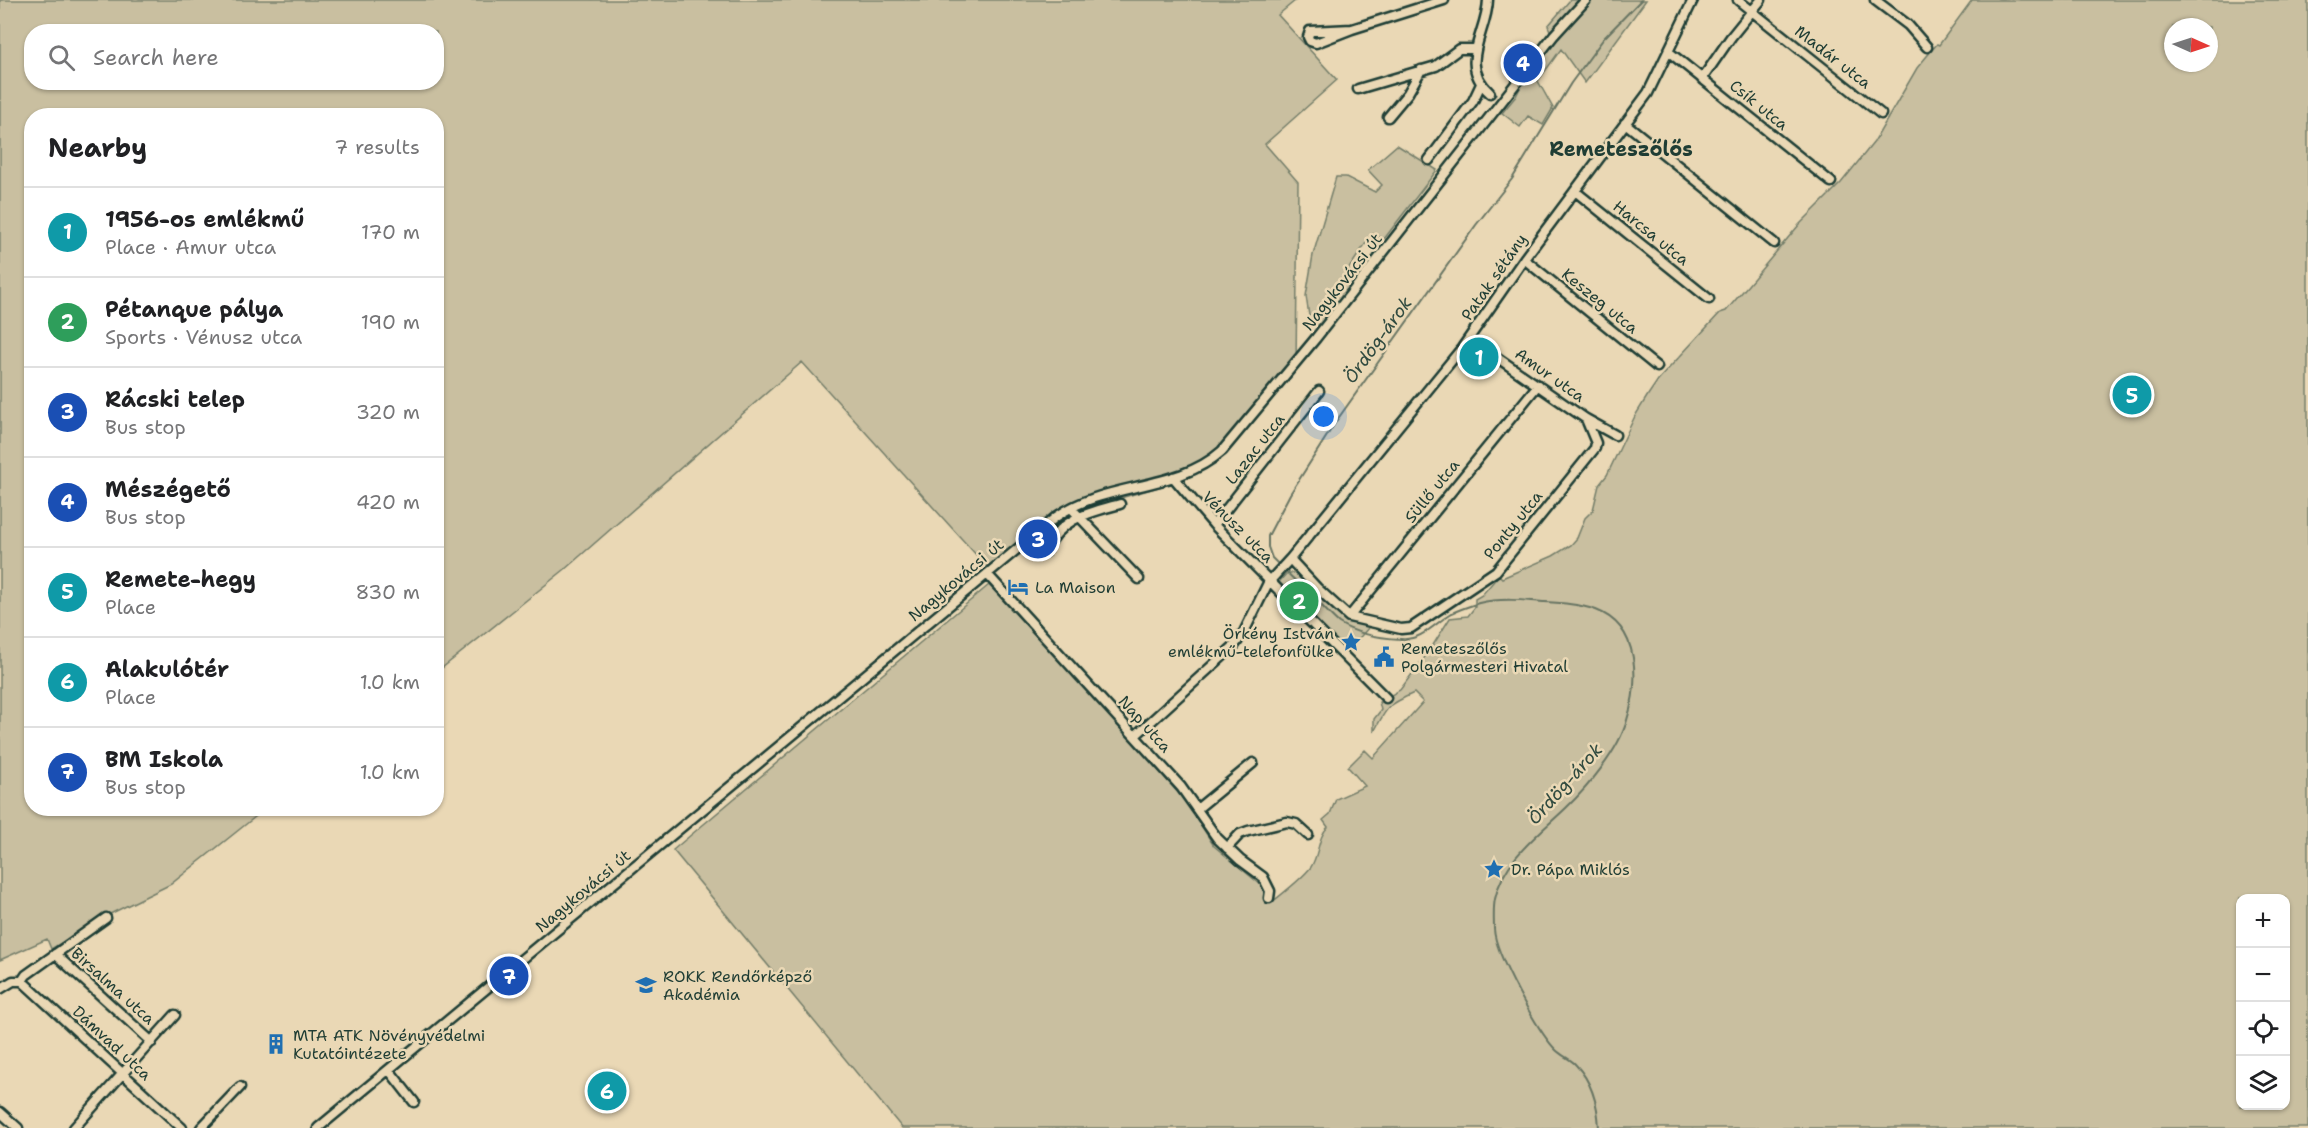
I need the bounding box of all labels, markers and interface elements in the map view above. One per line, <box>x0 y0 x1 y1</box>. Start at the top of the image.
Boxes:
north arrow <box>2164 18 2218 72</box>
street label: Madár utca <box>1791 21 1876 93</box>
search box <box>24 24 444 90</box>
pin: 4 <box>1504 40 1543 86</box>
icon: search <box>45 41 78 74</box>
text: Search here <box>93 43 219 72</box>
street label: Csík utca <box>1725 75 1793 135</box>
text: Nearby <box>48 130 147 165</box>
text: 7 results <box>334 134 420 160</box>
district label: Remeteszőlős <box>1549 136 1693 162</box>
street label: Harcsa utca <box>1609 196 1693 270</box>
text: 1956-os emlékmű <box>105 205 304 234</box>
text: 1 <box>63 219 72 245</box>
text: 170 m <box>361 219 420 245</box>
street label: Nagykovácsi út <box>1297 229 1387 335</box>
street label: Patak sétány <box>1456 229 1532 325</box>
text: Place · Amur utca <box>105 234 276 260</box>
street label: Keszeg utca <box>1557 264 1643 338</box>
water label: Ördög-árok <box>1338 291 1418 388</box>
text: Pétanque pálya <box>105 295 283 324</box>
text: 2 <box>61 309 75 335</box>
text: 190 m <box>361 309 420 335</box>
text: Sports · Vénusz utca <box>105 324 302 350</box>
pin: 1 <box>1460 334 1498 380</box>
street label: Amur utca <box>1511 343 1589 407</box>
pin: 5 <box>2112 372 2152 418</box>
text: Rácski telep <box>105 385 245 414</box>
text: 3 <box>61 399 75 425</box>
text: 320 m <box>356 399 420 425</box>
your location <box>1309 402 1338 431</box>
street label: Lazac utca <box>1221 409 1289 489</box>
text: Bus stop <box>105 414 186 440</box>
street label: Süllő utca <box>1400 455 1464 527</box>
text: Mészégető <box>105 475 231 504</box>
street label: Ponty utca <box>1479 486 1547 564</box>
street label: Vénusz utca <box>1198 487 1278 567</box>
text: 4 <box>61 489 75 515</box>
text: 420 m <box>356 489 420 515</box>
text: Bus stop <box>105 504 186 530</box>
pin: 3 <box>1018 516 1058 562</box>
street label: Nagykovácsi út <box>904 534 1008 626</box>
text: Remete-hegy <box>105 565 256 594</box>
hotel icon: La Maison <box>1006 575 1030 599</box>
place label: La Maison <box>1035 577 1116 598</box>
pin: 2 <box>1280 578 1318 624</box>
text: 5 <box>61 579 74 605</box>
text: 830 m <box>355 579 420 605</box>
text: Place <box>105 594 156 620</box>
place label: Örkény István emlékmű-telefonfülke <box>1168 623 1334 662</box>
place icon: Örkény István emlékmű-telefonfülke <box>1339 630 1363 654</box>
place label: Remeteszőlős Polgármesteri Hivatal <box>1401 638 1568 677</box>
public building icon: Remeteszőlős Polgármesteri Hivatal <box>1372 645 1396 669</box>
text: Alakulótér <box>105 655 229 684</box>
text: 6 <box>61 669 75 695</box>
text: 1.0 km <box>360 669 420 695</box>
text: Place <box>105 684 156 710</box>
street label: Nap utca <box>1114 691 1176 757</box>
water label: Ördög-árok <box>1522 738 1608 830</box>
text: BM Iskola <box>105 745 223 774</box>
text: 7 <box>61 759 75 785</box>
text: 1.0 km <box>360 759 420 785</box>
text: Bus stop <box>105 774 186 800</box>
street label: Nagykovácsi út <box>531 845 635 937</box>
place icon: Dr. Pápa Miklós <box>1482 857 1506 881</box>
place label: Dr. Pápa Miklós <box>1511 859 1630 880</box>
map controls <box>2236 894 2290 1110</box>
button: + <box>2236 894 2290 948</box>
street label: Birsalma utca <box>67 943 159 1029</box>
button: − <box>2236 948 2290 1002</box>
pin: 7 <box>490 954 528 998</box>
place label: ROKK Rendőrképző Akadémia <box>663 966 812 1005</box>
school or university icon: ROKK Rendőrképző Akadémia <box>634 973 658 997</box>
street label: Dámvad utca <box>68 1001 156 1085</box>
button: locate <box>2236 1002 2290 1056</box>
place label: MTA ATK Növényvédelmi Kutatóintézete <box>293 1025 485 1064</box>
building icon: MTA ATK Növényvédelmi Kutatóintézete <box>264 1032 288 1056</box>
button: layers <box>2236 1056 2290 1110</box>
pin: 6 <box>588 1068 626 1114</box>

